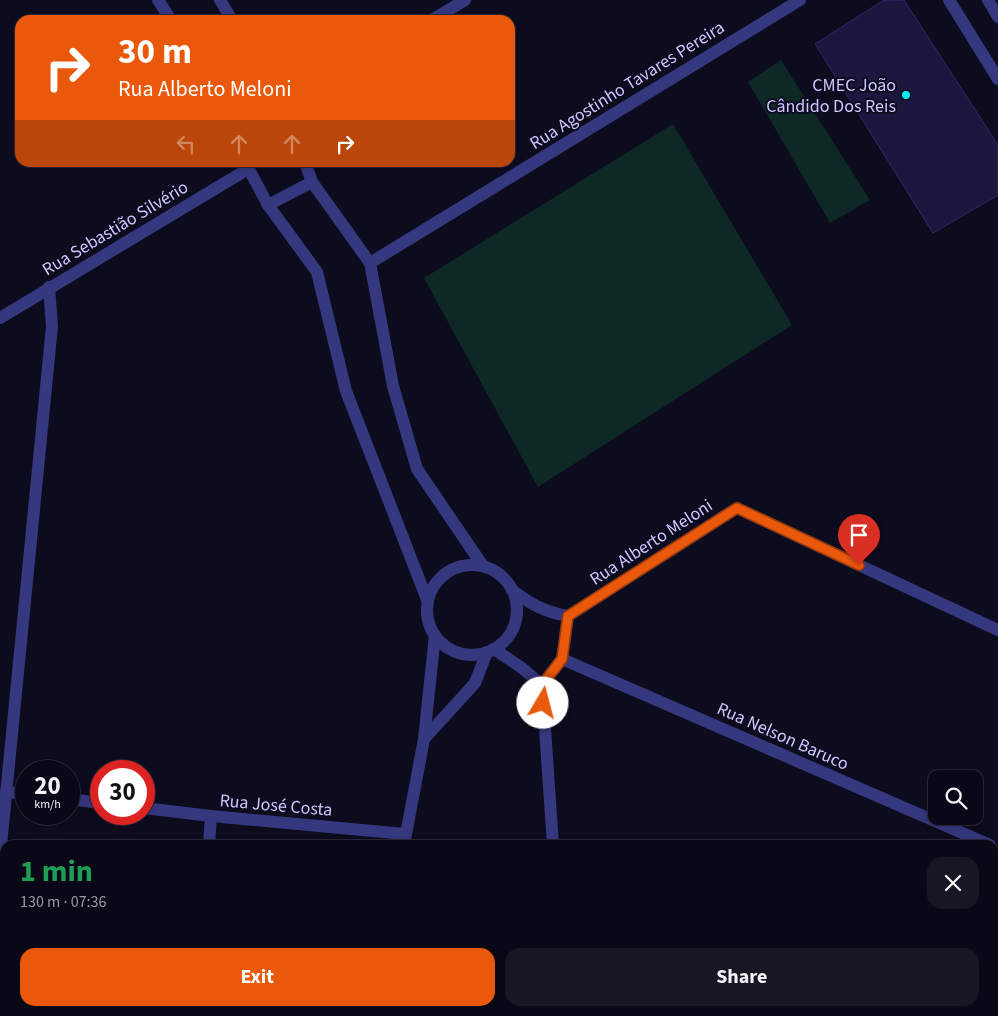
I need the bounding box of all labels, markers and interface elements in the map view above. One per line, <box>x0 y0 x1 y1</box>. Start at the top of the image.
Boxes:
street label: Rua Agostinho Tavares Pereira <box>525 15 729 156</box>
text: 30 m <box>118 27 192 77</box>
icon: right <box>35 35 100 100</box>
text: Rua Alberto Meloni <box>118 73 292 105</box>
place label: CMEC João Cândido Dos Reis <box>766 73 896 119</box>
marker: CMEC João Cândido Dos Reis <box>900 89 912 101</box>
icon: left <box>172 130 200 158</box>
icon: ahead <box>225 130 253 158</box>
icon: ahead <box>278 130 306 158</box>
icon: right <box>331 130 359 158</box>
street label: Rua Sebastião Silvério <box>37 175 193 282</box>
street label: Rua Alberto Meloni <box>585 493 718 592</box>
pin <box>838 514 880 565</box>
icon: arrive <box>845 521 873 549</box>
position arrow <box>516 676 568 728</box>
street label: Rua Nelson Baruco <box>713 696 853 777</box>
speed limit sign: 30 <box>90 760 155 825</box>
text: 20 <box>34 768 61 804</box>
map controls <box>928 770 983 825</box>
button: search <box>928 770 983 825</box>
street label: Rua José Costa <box>219 788 333 823</box>
text: km/h <box>34 796 61 813</box>
text: 1 min <box>20 850 93 893</box>
button: close <box>927 857 979 909</box>
text: 130 m · 07:36 <box>20 891 107 913</box>
button: Exit <box>20 948 495 1006</box>
button: Share <box>505 948 979 1006</box>

